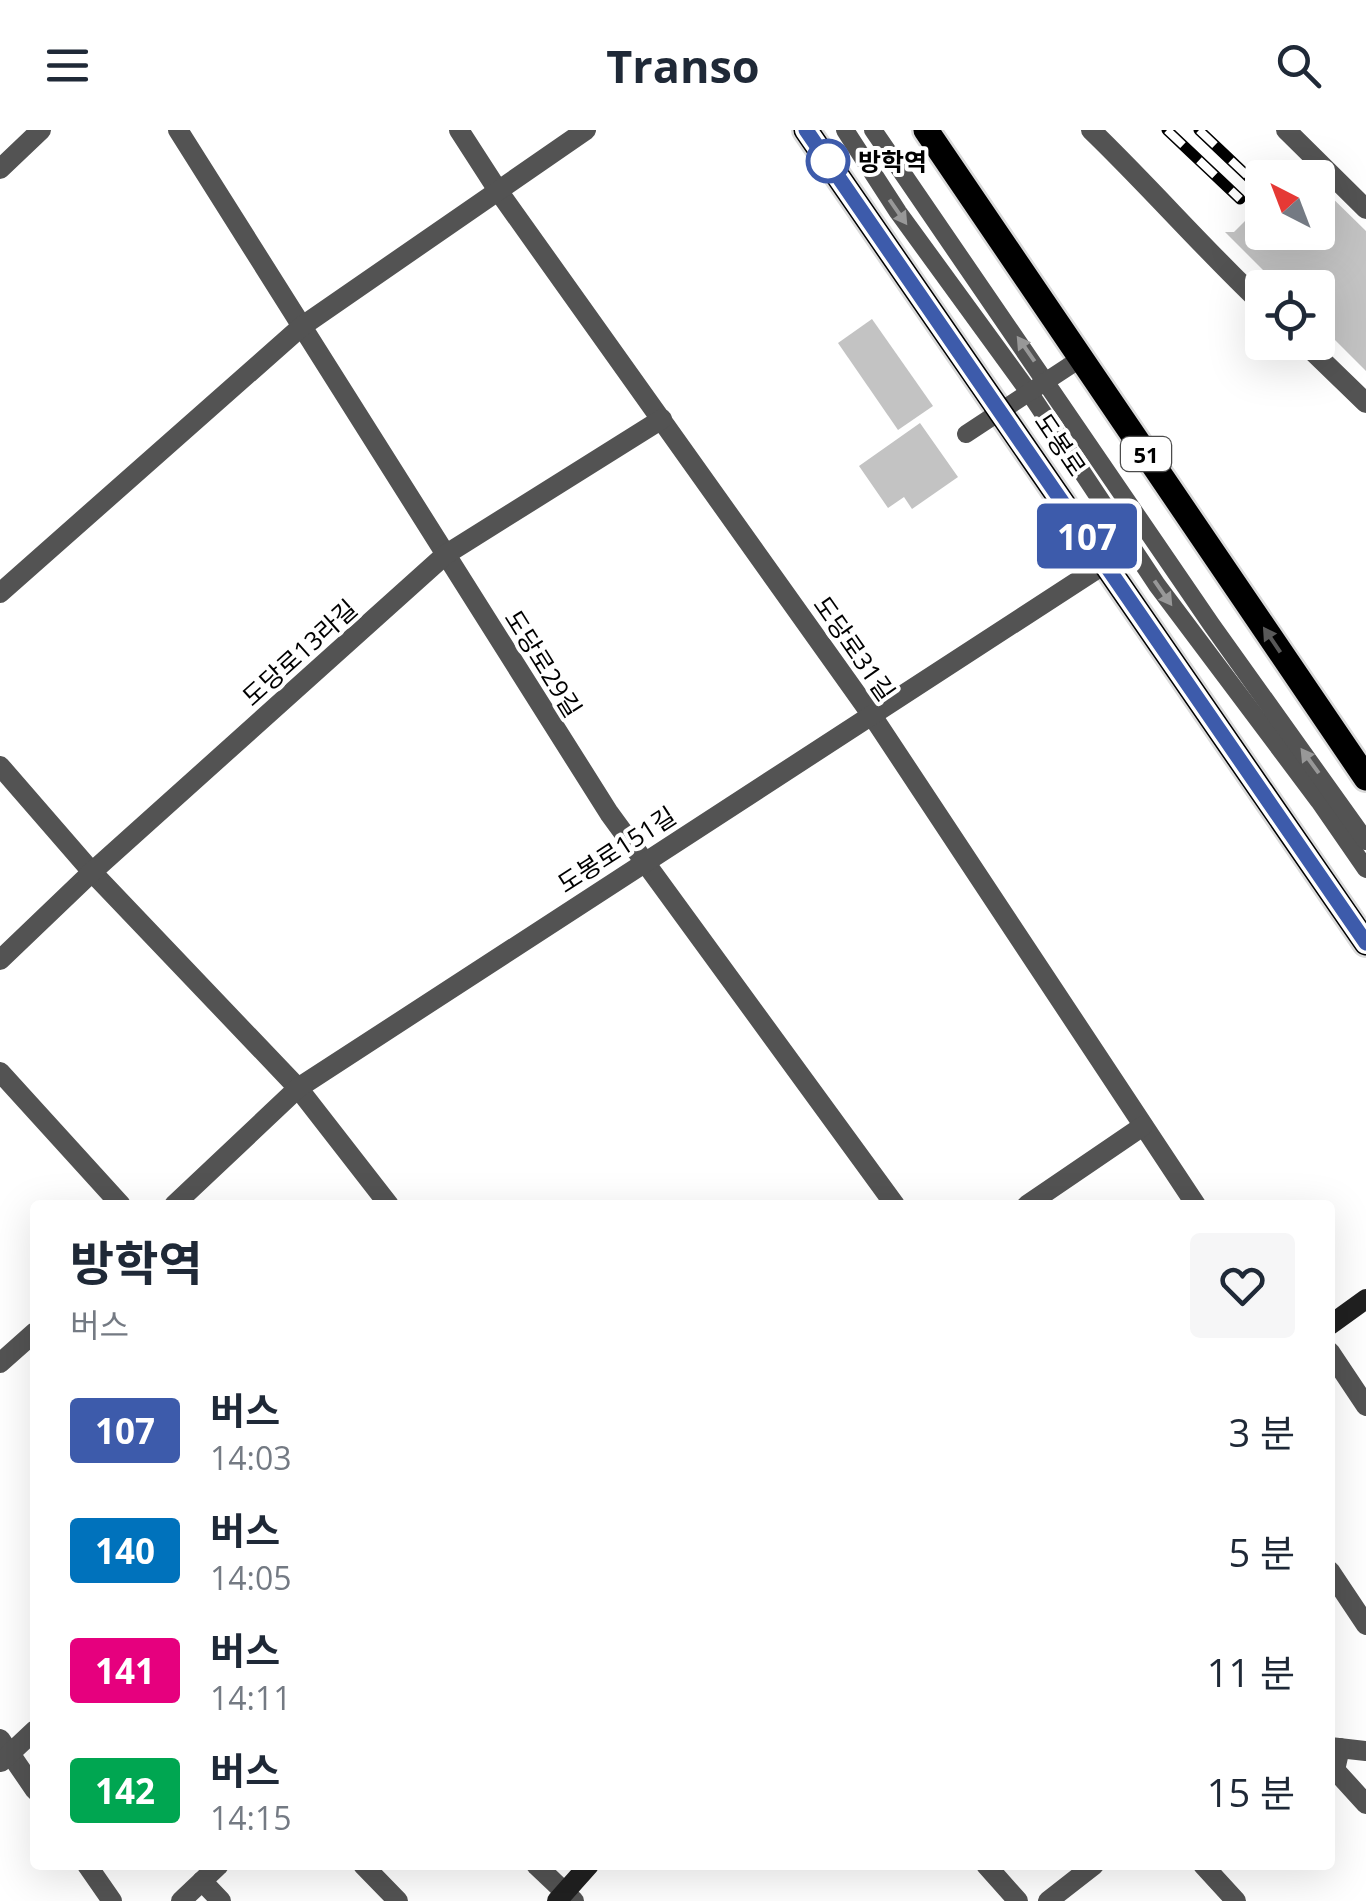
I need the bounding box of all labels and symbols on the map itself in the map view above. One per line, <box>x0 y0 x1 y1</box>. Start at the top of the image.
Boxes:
marker: 방학역 <box>807 140 849 182</box>
place label: 방학역 <box>858 144 927 178</box>
north arrow <box>1245 160 1335 250</box>
one-way arrow <box>888 198 907 225</box>
one-way arrow <box>1017 336 1036 363</box>
street label: 도봉로 <box>1028 406 1094 482</box>
road number: 51 <box>1121 437 1171 471</box>
line badge: 107 <box>1030 504 1144 568</box>
one-way arrow <box>1153 580 1173 607</box>
street label: 도당로31길 <box>806 589 904 707</box>
street label: 도당로13라길 <box>234 591 364 713</box>
street label: 도당로29길 <box>498 603 590 723</box>
one-way arrow <box>1263 627 1282 654</box>
one-way arrow <box>1301 747 1321 774</box>
street label: 도봉로151길 <box>550 798 682 900</box>

